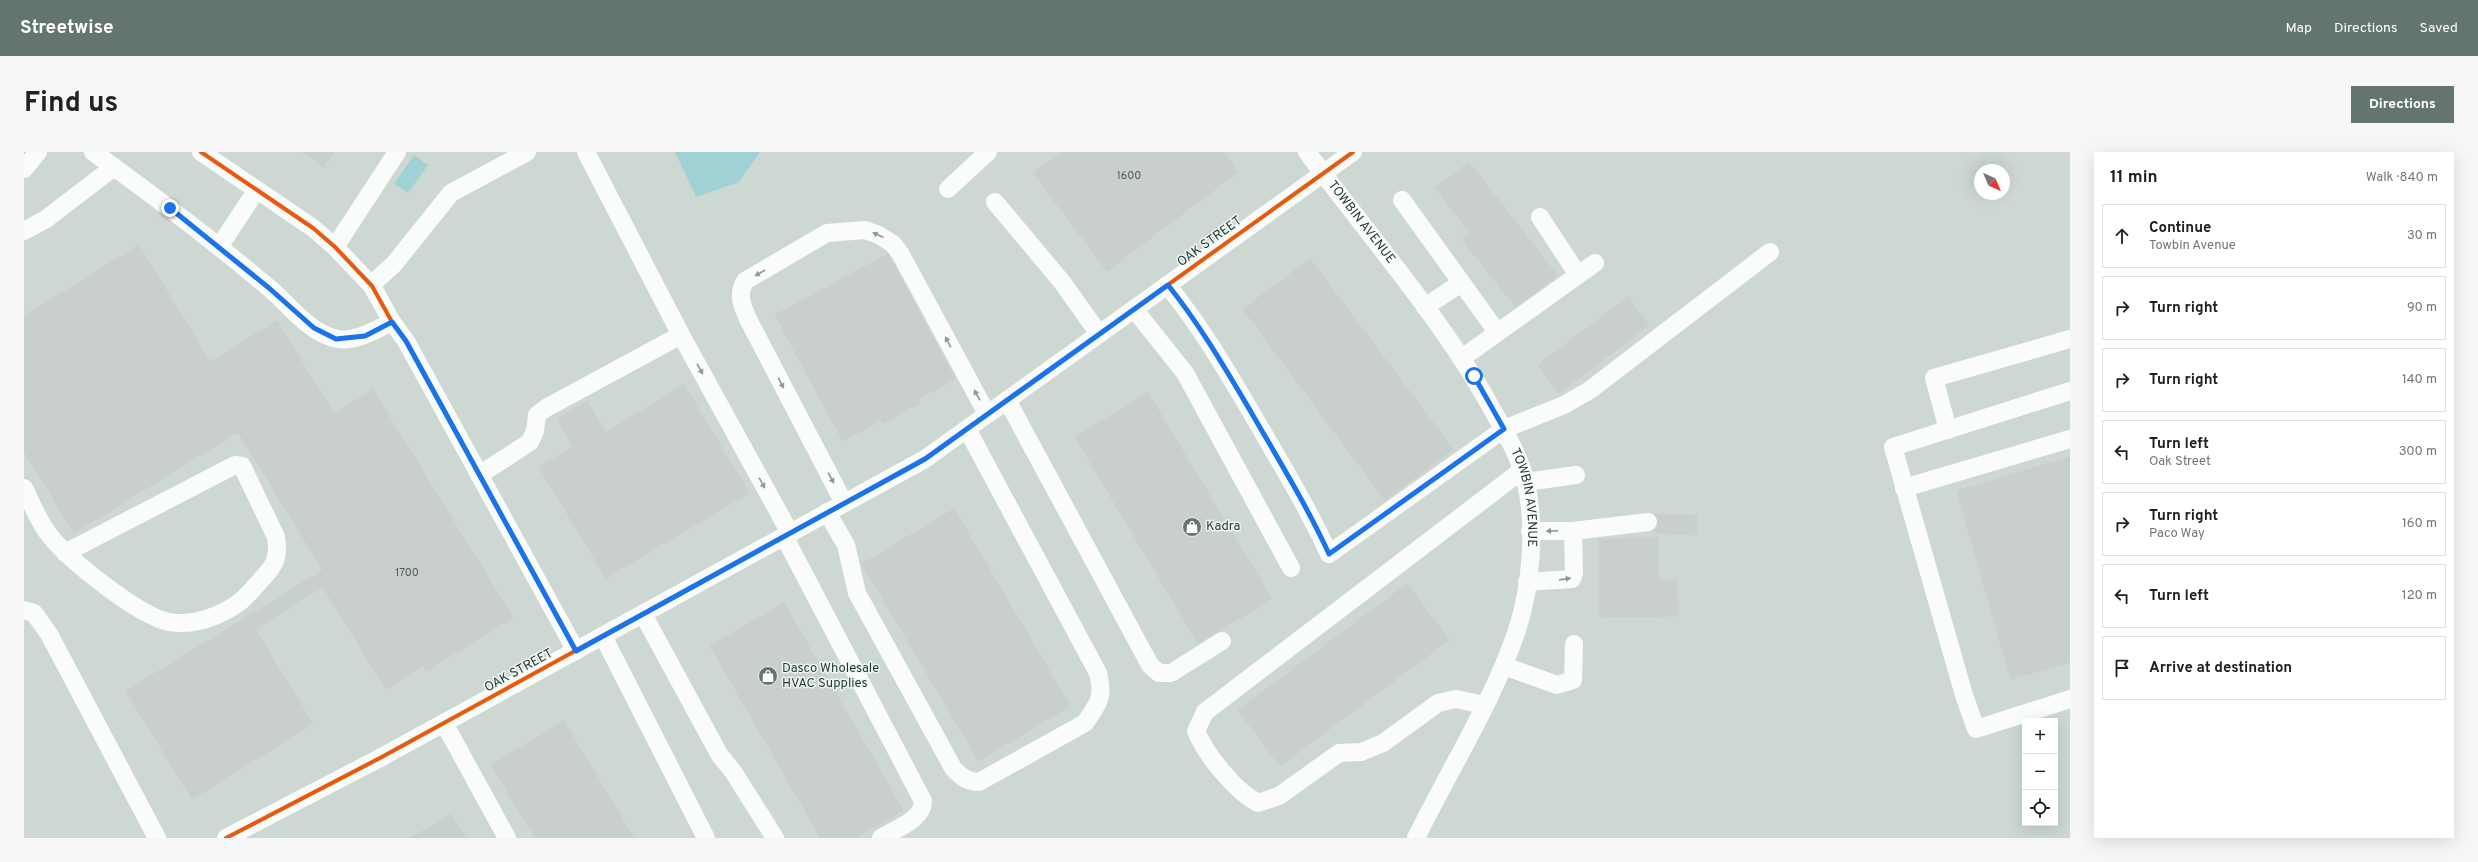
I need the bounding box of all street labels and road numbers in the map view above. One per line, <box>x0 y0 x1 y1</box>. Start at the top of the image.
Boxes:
street label: TOWBIN AVENUE <box>1324 178 1398 267</box>
street label: OAK STREET <box>1175 213 1245 271</box>
street label: TOWBIN AVENUE <box>1507 446 1539 547</box>
street label: OAK STREET <box>482 646 556 696</box>

